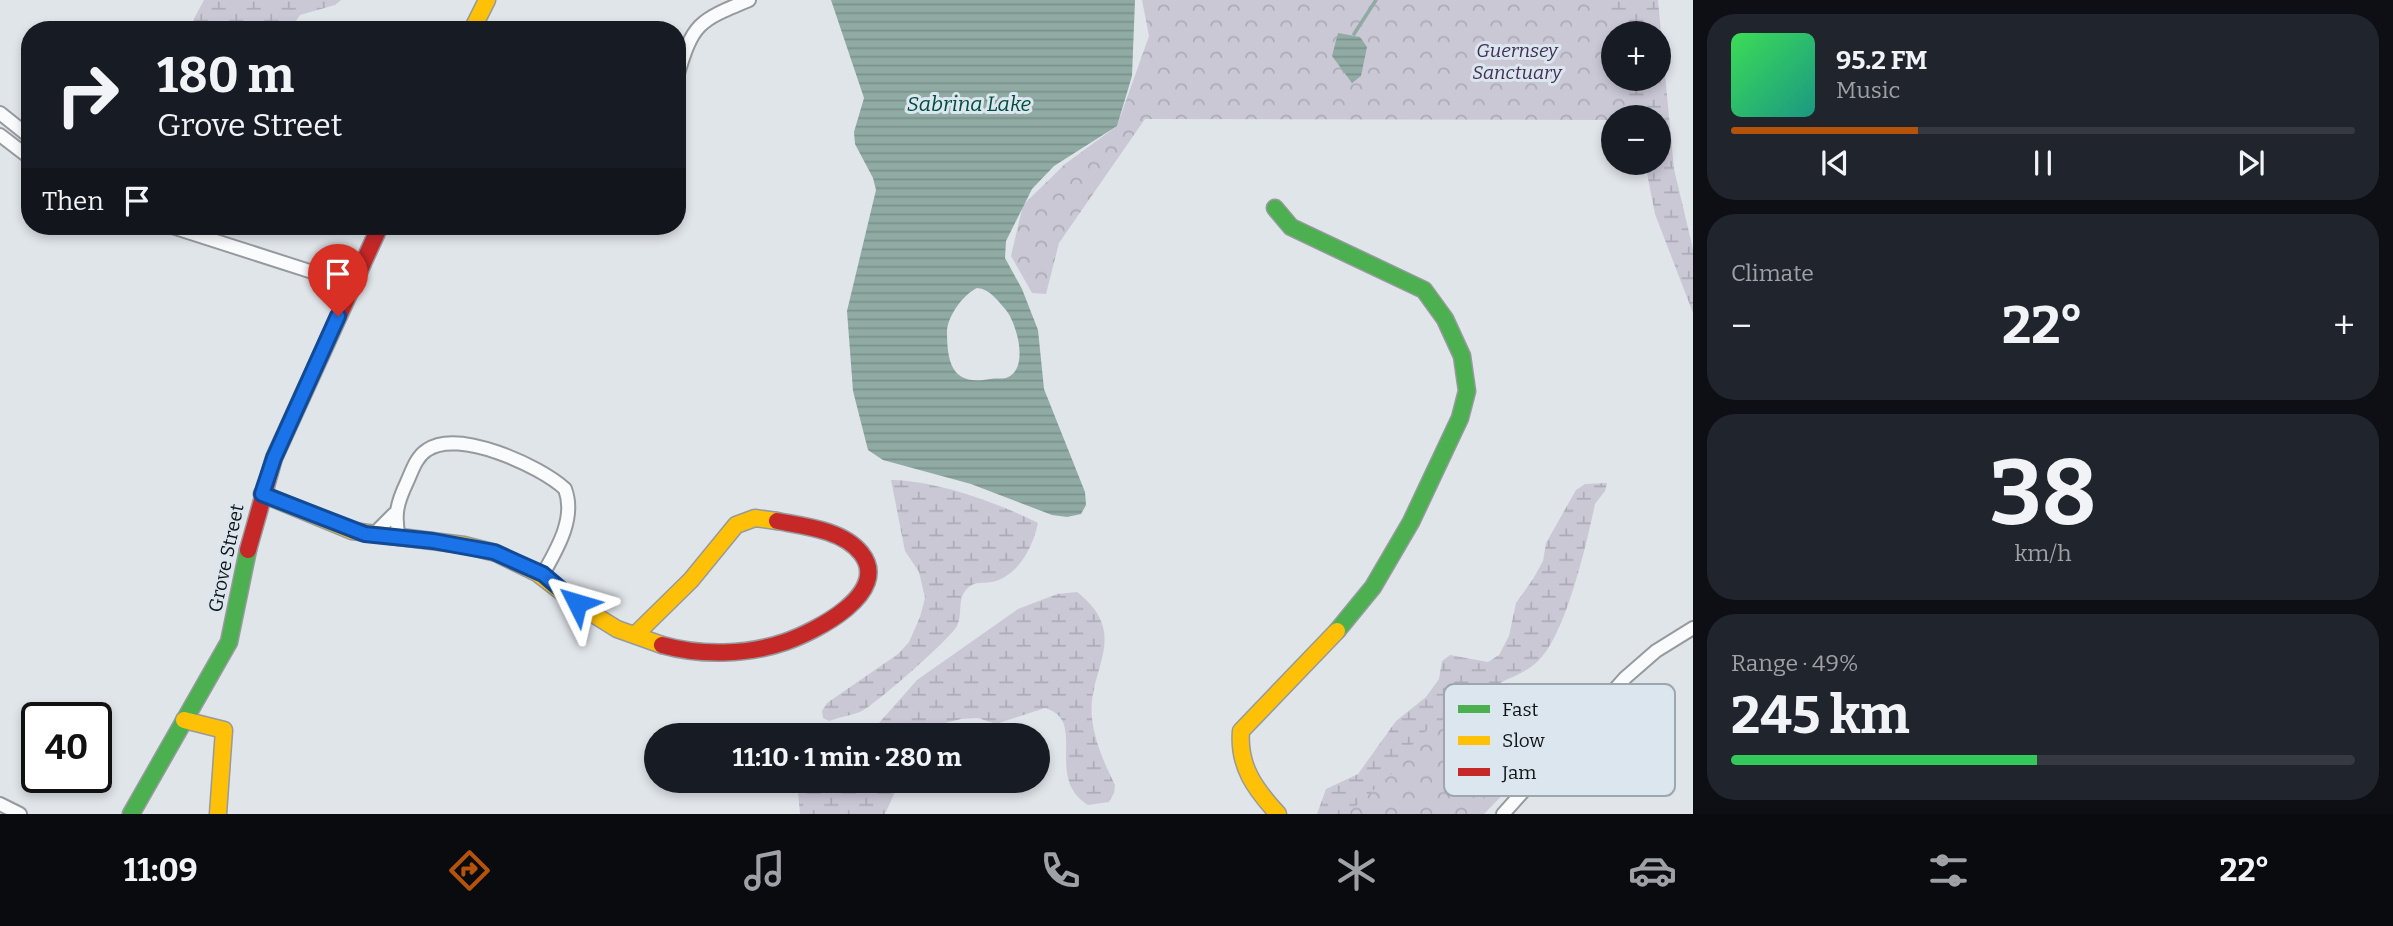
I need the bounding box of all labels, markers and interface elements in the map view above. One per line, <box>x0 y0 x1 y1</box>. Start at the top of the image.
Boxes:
map controls <box>1601 21 1671 175</box>
button: + <box>1601 21 1671 91</box>
park label: Guernsey Sanctuary <box>1472 39 1563 84</box>
text: 95.2 FM <box>1836 45 1927 76</box>
text: 180 m <box>157 46 294 105</box>
icon: right <box>42 49 133 140</box>
text: Music <box>1836 76 1900 104</box>
water label: Sabrina Lake <box>907 91 1032 117</box>
button: − <box>1601 105 1671 175</box>
text: Grove Street <box>157 106 342 144</box>
icon: previous <box>1816 144 1854 182</box>
icon: pause <box>2024 144 2062 182</box>
icon: next <box>2232 144 2270 182</box>
icon: arrive <box>118 182 156 220</box>
text: Then <box>42 186 104 217</box>
pin <box>308 244 368 316</box>
icon: arrive <box>319 255 357 293</box>
text: Climate <box>1731 259 1814 287</box>
text: 22° <box>2002 294 2083 357</box>
text: − <box>1731 303 1752 349</box>
text: + <box>2333 303 2355 349</box>
text: 38 <box>1989 439 2097 548</box>
street label: Grove Street <box>203 502 249 614</box>
text: km/h <box>2015 539 2071 567</box>
position arrow <box>540 566 614 640</box>
text: Range · 49% <box>1731 649 1858 677</box>
legend <box>1444 684 1675 796</box>
text: 245 km <box>1731 684 1910 747</box>
text: Fast <box>1502 698 1539 721</box>
speed limit sign: 40 <box>21 702 112 793</box>
text: Slow <box>1502 729 1545 752</box>
text: 11:10 · 1 min · 280 m <box>732 742 962 773</box>
text: Jam <box>1501 761 1536 784</box>
icon: directions <box>445 846 494 895</box>
icon: music <box>740 846 789 895</box>
icon: phone <box>1036 846 1085 895</box>
icon: climate <box>1332 846 1381 895</box>
icon: car <box>1628 846 1677 895</box>
icon: filters <box>1924 846 1973 895</box>
text: 11:09 <box>123 851 198 889</box>
text: 22° <box>2219 851 2270 889</box>

